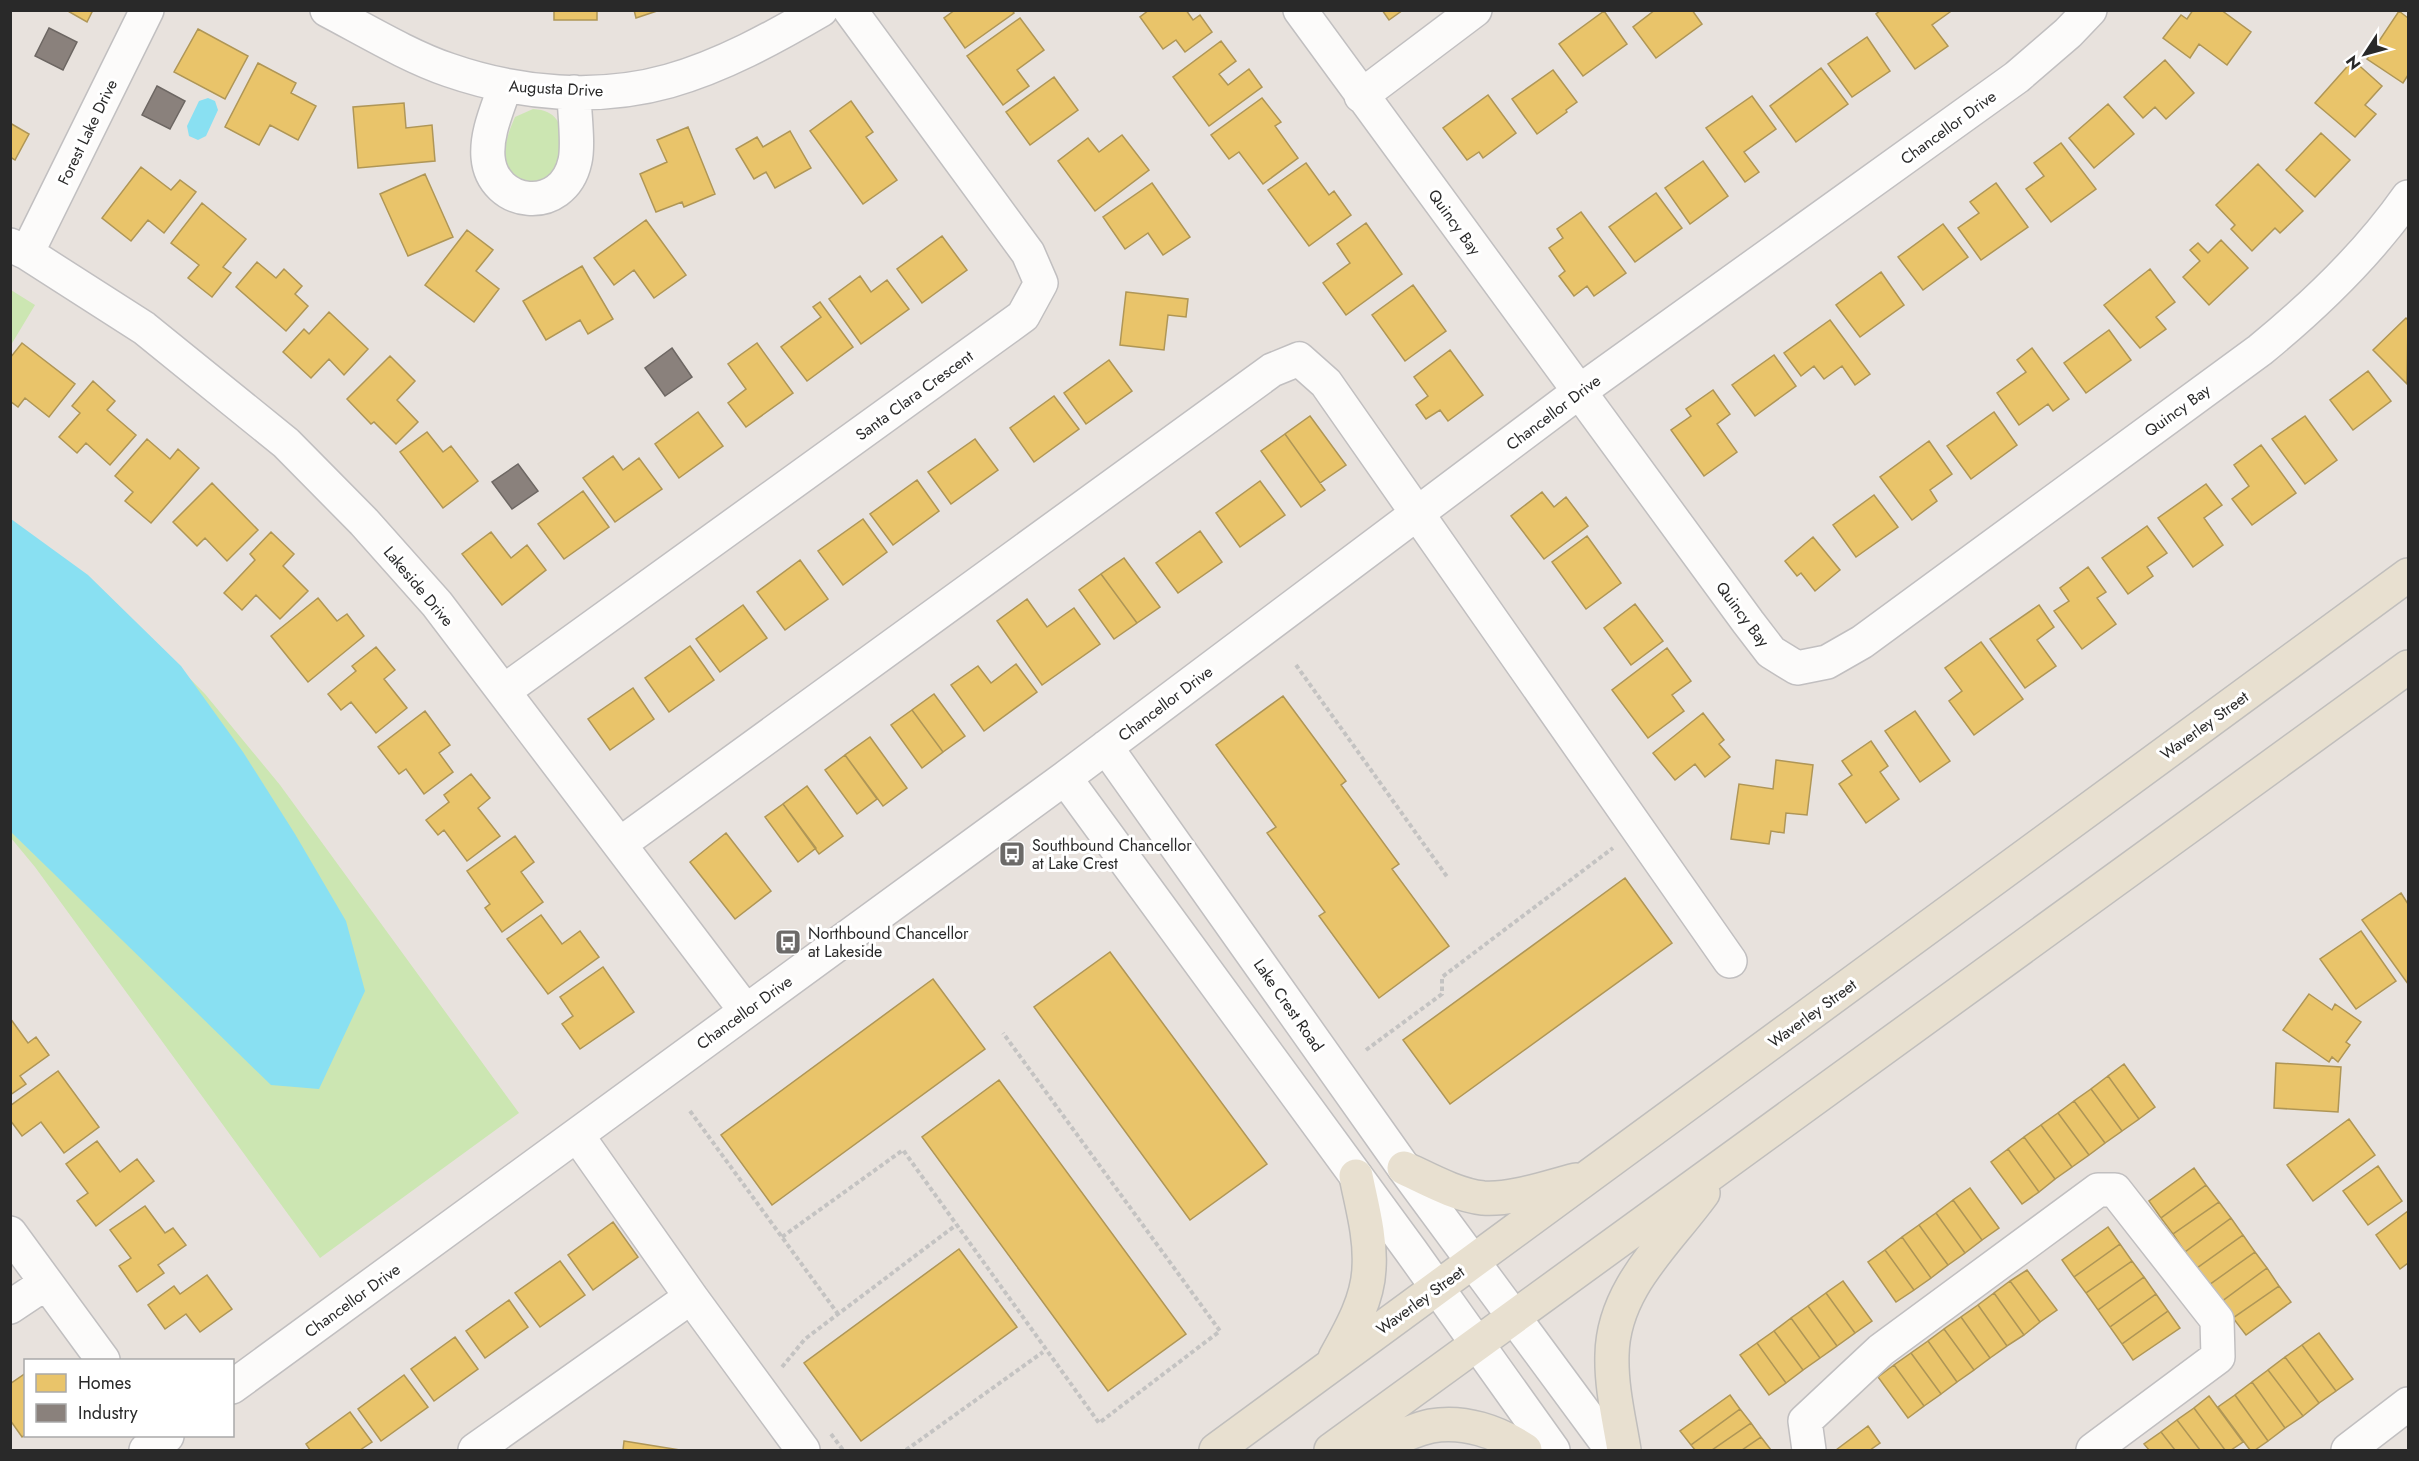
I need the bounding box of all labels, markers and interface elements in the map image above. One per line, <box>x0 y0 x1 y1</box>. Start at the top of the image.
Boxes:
north arrow <box>2335 24 2395 84</box>
text: N <box>2340 51 2366 74</box>
street label: Forest Lake Drive <box>52 75 123 189</box>
street label: Augusta Drive <box>508 75 604 102</box>
street label: Chancellor Drive <box>1896 85 2001 170</box>
street label: Quincy Bay <box>1423 185 1487 261</box>
street label: Santa Clara Crescent <box>851 345 978 446</box>
street label: Chancellor Drive <box>1501 369 1605 456</box>
street label: Quincy Bay <box>2140 378 2216 442</box>
street label: Lakeside Drive <box>378 541 459 631</box>
street label: Quincy Bay <box>1710 577 1775 653</box>
street label: Chancellor Drive <box>1113 660 1217 747</box>
street label: Waverley Street <box>2155 685 2253 765</box>
place label: Southbound Chancellor at Lake Crest <box>1032 834 1192 875</box>
bus stop icon: Southbound Chancellor at Lake Crest <box>997 839 1027 869</box>
place label: Northbound Chancellor at Lakeside <box>808 922 969 963</box>
bus stop icon: Northbound Chancellor at Lakeside <box>773 927 803 957</box>
street label: Lake Crest Road <box>1248 954 1329 1056</box>
street label: Chancellor Drive <box>692 970 797 1055</box>
street label: Waverley Street <box>1763 973 1861 1053</box>
street label: Chancellor Drive <box>300 1258 405 1343</box>
street label: Waverley Street <box>1371 1260 1469 1340</box>
legend <box>24 1359 234 1437</box>
text: Homes <box>78 1370 131 1396</box>
text: Industry <box>78 1400 138 1426</box>

